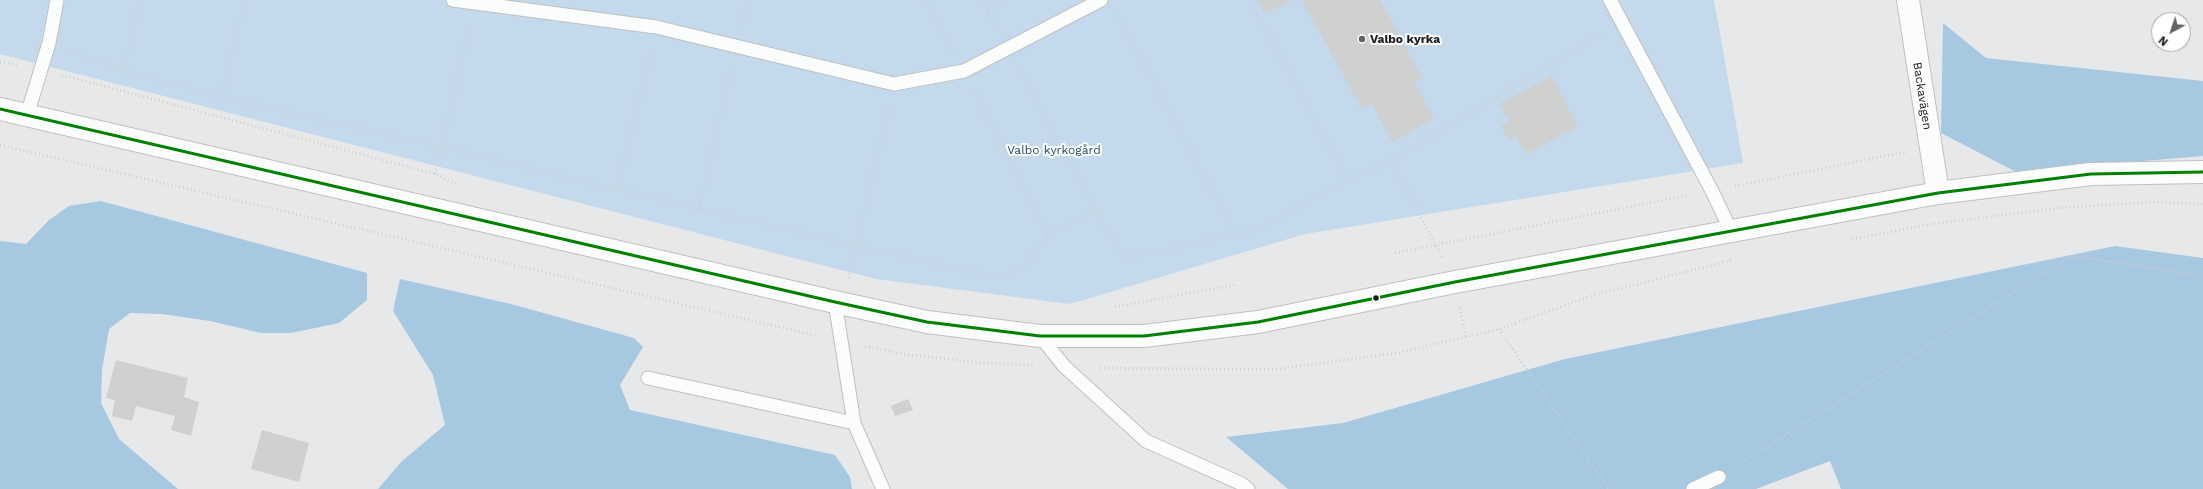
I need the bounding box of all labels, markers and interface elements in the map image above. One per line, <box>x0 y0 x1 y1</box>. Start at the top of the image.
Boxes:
north arrow <box>2151 12 2191 52</box>
place label: Valbo kyrka <box>1370 32 1440 46</box>
text: N <box>2156 33 2171 48</box>
marker: Valbo kyrka <box>1357 34 1367 44</box>
street label: Backavägen <box>1910 61 1934 131</box>
park label: Valbo kyrkogård <box>1007 143 1101 157</box>
unlabelled marker <box>1371 293 1381 303</box>

